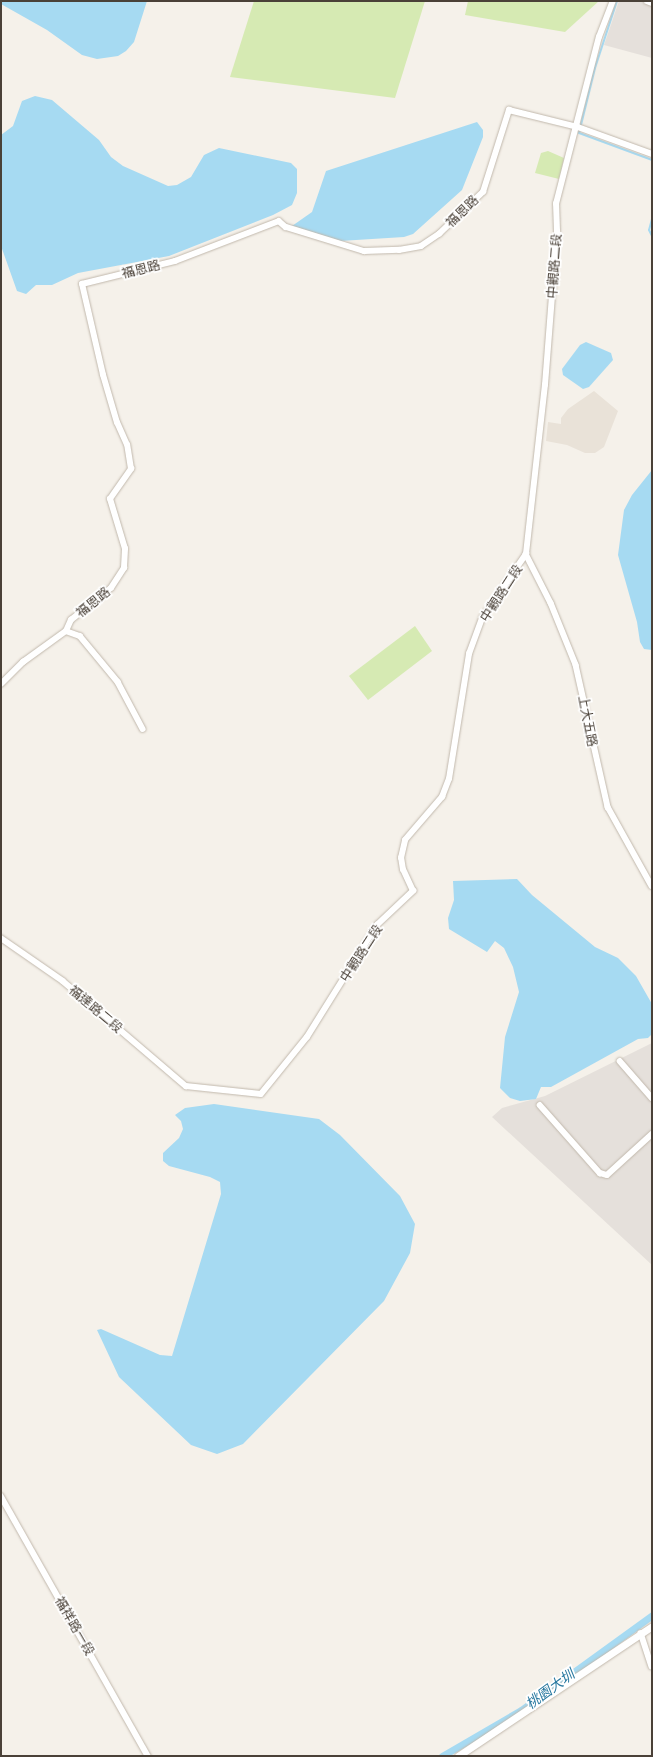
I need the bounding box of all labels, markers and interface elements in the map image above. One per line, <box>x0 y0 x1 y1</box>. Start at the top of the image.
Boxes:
street label: 福恩路 <box>443 192 481 230</box>
street label: 中觀路二段 <box>544 233 564 299</box>
street label: 福恩路 <box>120 257 162 281</box>
street label: 中觀路二段 <box>477 561 525 625</box>
street label: 福恩路 <box>73 584 113 620</box>
street label: 上大五路 <box>575 694 601 748</box>
street label: 中觀路二段 <box>337 921 385 985</box>
street label: 福達路二段 <box>66 982 126 1036</box>
street label: 福祥路一段 <box>52 1594 98 1658</box>
water label: 桃園大圳 <box>522 1666 578 1712</box>

